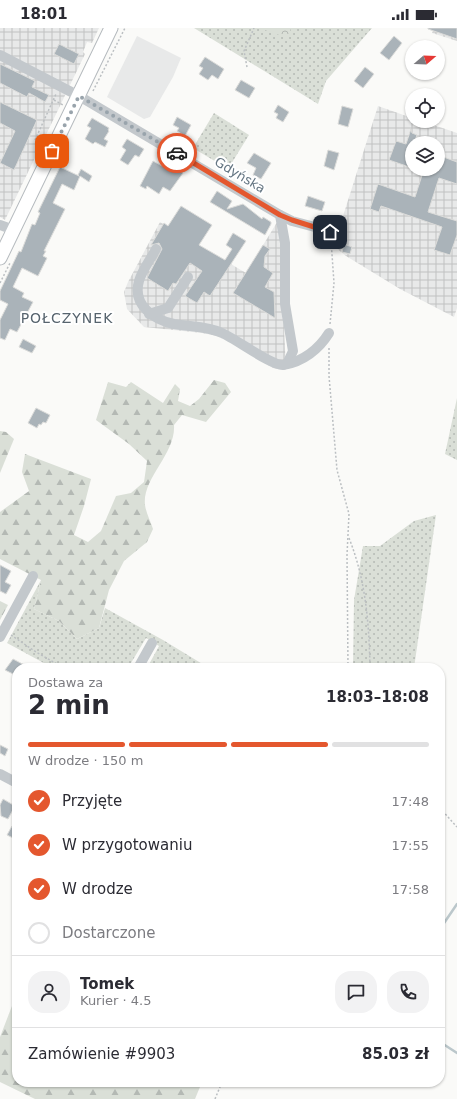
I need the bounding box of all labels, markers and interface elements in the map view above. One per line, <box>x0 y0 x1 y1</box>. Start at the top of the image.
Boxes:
text: 18:01 <box>20 5 68 23</box>
north arrow <box>405 40 445 80</box>
map controls <box>405 40 445 176</box>
button: locate <box>405 88 445 128</box>
courier <box>157 133 197 173</box>
pin <box>35 134 69 168</box>
button: layers <box>405 136 445 176</box>
icon: bag <box>41 140 63 162</box>
icon: car <box>166 142 188 164</box>
street label: Gdyńska <box>212 154 268 196</box>
pin <box>313 215 347 249</box>
icon: home <box>319 221 341 243</box>
district label: POŁCZYNEK <box>21 310 113 326</box>
text: Dostawa za <box>28 675 103 690</box>
text: 18:03–18:08 <box>326 688 429 706</box>
text: 2 min <box>28 690 110 720</box>
text: W drodze · 150 m <box>28 753 143 768</box>
icon: check <box>28 790 50 812</box>
text: Przyjęte <box>62 792 122 810</box>
text: 17:48 <box>392 794 429 809</box>
icon: check <box>28 834 50 856</box>
text: W przygotowaniu <box>62 836 192 854</box>
text: 17:55 <box>392 838 429 853</box>
icon: check <box>28 878 50 900</box>
text: W drodze <box>62 880 133 898</box>
text: 17:58 <box>392 882 429 897</box>
text: Dostarczone <box>62 924 156 942</box>
button: person <box>28 971 70 1013</box>
button: chat <box>335 971 377 1013</box>
button: phone <box>387 971 429 1013</box>
text: Tomek <box>80 975 134 993</box>
text: Kurier · 4.5 <box>80 993 152 1008</box>
text: Zamówienie #9903 <box>28 1045 175 1063</box>
text: 85.03 zł <box>362 1045 429 1063</box>

